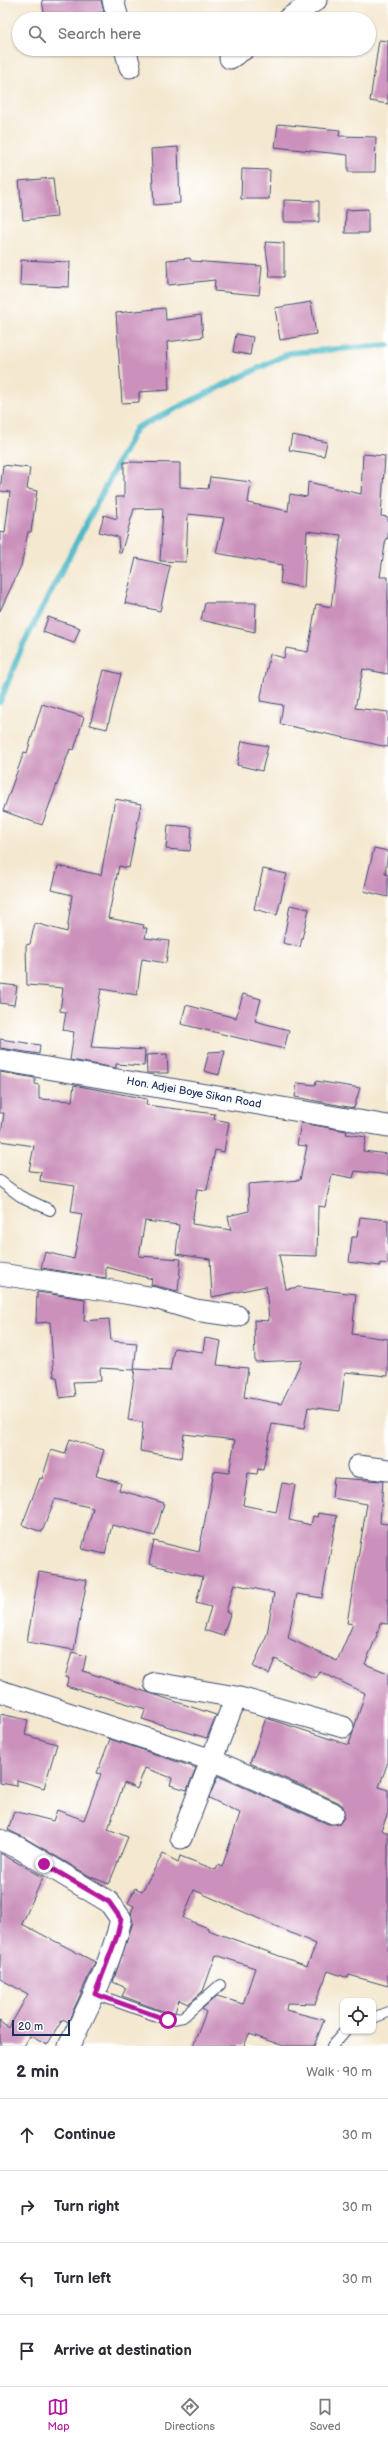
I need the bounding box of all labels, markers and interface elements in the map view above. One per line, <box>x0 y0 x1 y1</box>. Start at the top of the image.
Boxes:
search box <box>12 12 376 56</box>
icon: search <box>26 23 48 45</box>
text: Search here <box>58 25 141 44</box>
street label: Hon. Adjei Boye Sikan Road <box>125 1074 262 1111</box>
route end <box>35 1855 53 1873</box>
map controls <box>340 1998 376 2034</box>
button: locate <box>340 1998 376 2034</box>
route start <box>159 2011 177 2029</box>
scale bar <box>12 2018 70 2037</box>
text: 20 m <box>18 2020 43 2033</box>
text: 2 min <box>16 2062 59 2082</box>
text: Walk · 90 m <box>306 2064 372 2080</box>
icon: ahead <box>16 2124 38 2146</box>
text: Continue <box>54 2125 116 2144</box>
text: 30 m <box>342 2127 372 2143</box>
icon: right <box>16 2196 38 2218</box>
text: Turn right <box>54 2197 119 2216</box>
text: 30 m <box>342 2199 372 2215</box>
icon: left <box>16 2268 38 2290</box>
text: Turn left <box>54 2269 111 2288</box>
text: 30 m <box>342 2271 372 2287</box>
icon: arrive <box>16 2340 38 2362</box>
text: Arrive at destination <box>54 2341 192 2360</box>
tab: Map <box>47 2396 70 2433</box>
tab: Directions <box>164 2396 215 2433</box>
tab: Saved <box>310 2396 341 2433</box>

